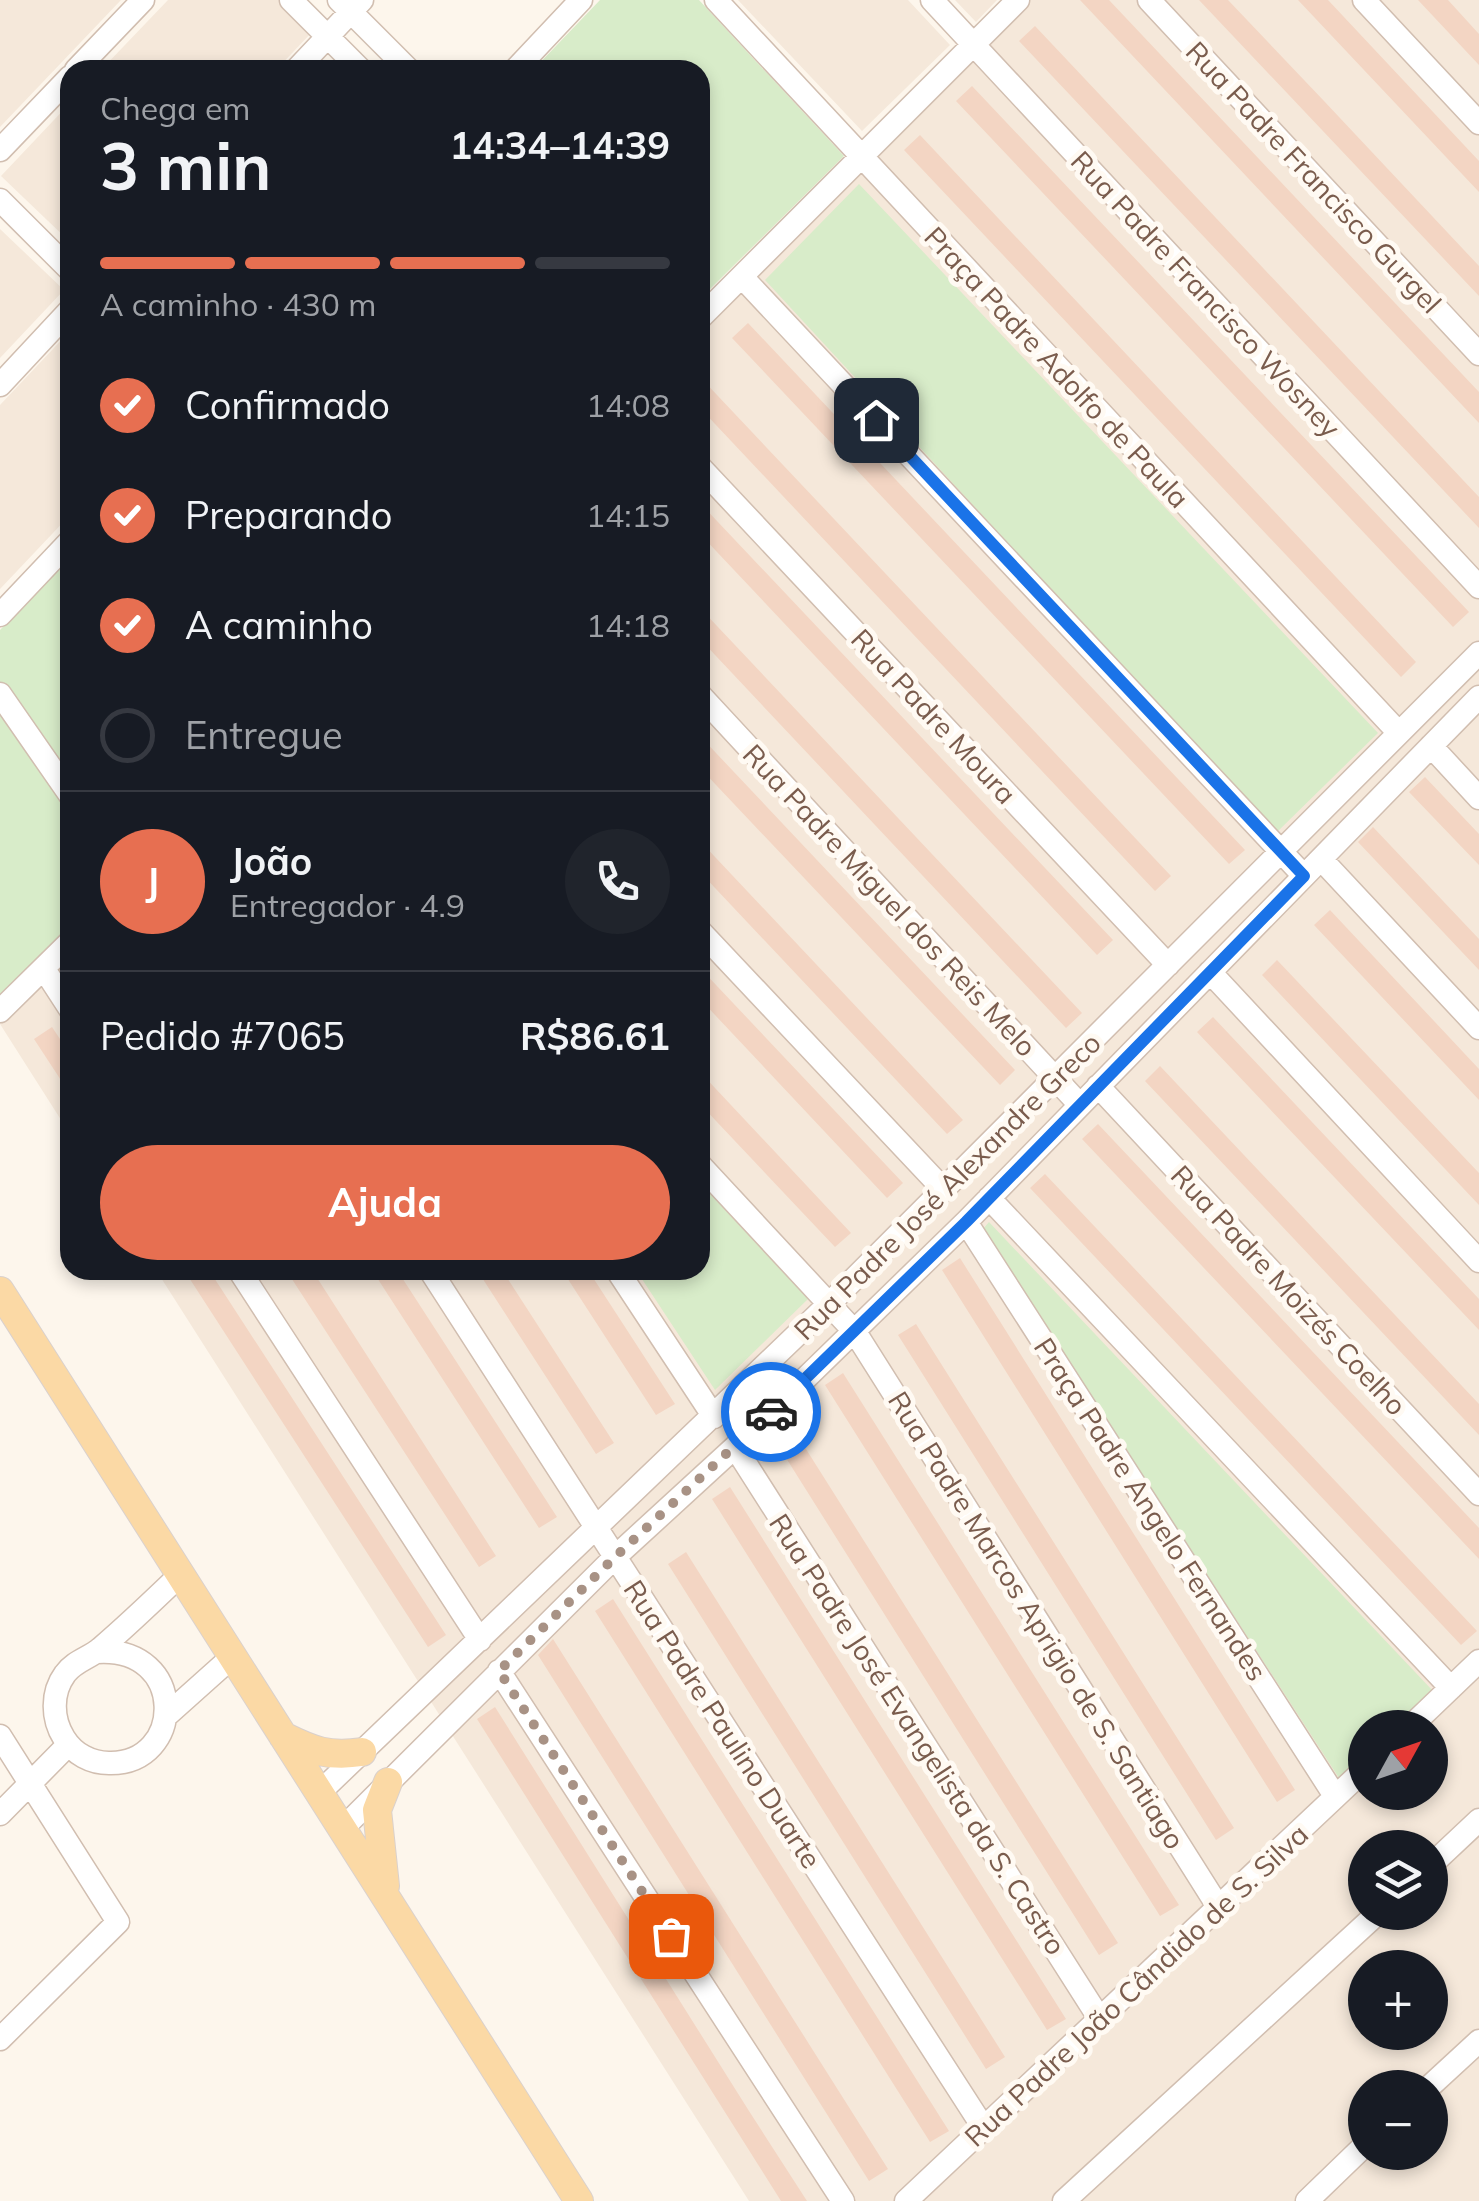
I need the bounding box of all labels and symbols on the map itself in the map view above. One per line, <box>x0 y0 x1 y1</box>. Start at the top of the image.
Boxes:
street label: Rua Padre Francisco Gurgel <box>1179 34 1449 320</box>
street label: Rua Padre Francisco Wosney <box>1064 143 1348 445</box>
street label: Praça Padre Adolfo de Paula <box>917 219 1197 515</box>
pin <box>834 378 919 463</box>
street label: Rua Padre Moura <box>844 621 1024 811</box>
street label: Rua Padre Miguel dos Reis Melo <box>736 737 1044 1063</box>
street label: Rua Padre José Alexandre Greco <box>786 1025 1108 1347</box>
street label: Rua Padre Moizés Coelho <box>1164 1158 1414 1422</box>
street label: Praça Padre Angelo Fernandes <box>1027 1331 1275 1687</box>
courier <box>721 1362 821 1462</box>
street label: Rua Padre Marcos Aprigio de S. Santiago <box>881 1385 1193 1855</box>
street label: Rua Padre José Evangelista da S. Castro <box>762 1507 1074 1961</box>
street label: Rua Padre Paulino Duarte <box>617 1573 829 1875</box>
north arrow <box>1348 1710 1448 1810</box>
street label: Rua Padre João Cândido de S. Silva <box>957 1816 1315 2154</box>
pin <box>629 1894 714 1979</box>

